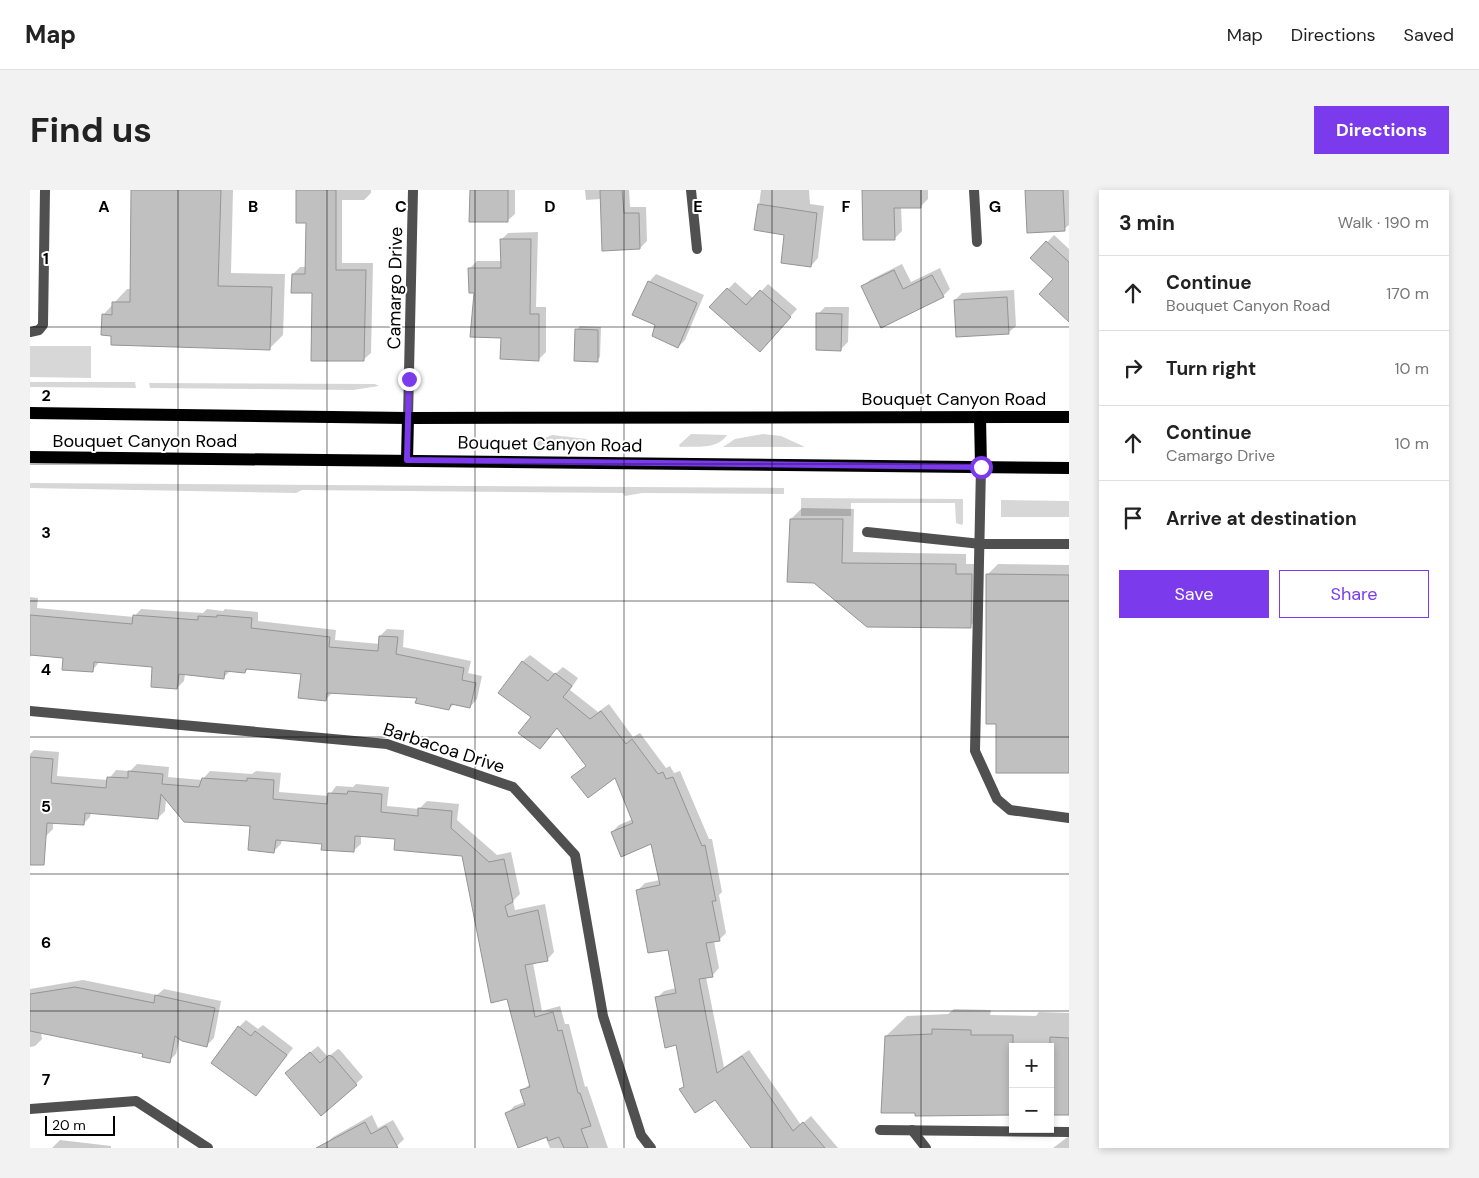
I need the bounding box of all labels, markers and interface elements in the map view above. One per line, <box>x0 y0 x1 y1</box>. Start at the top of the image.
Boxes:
text: Map <box>25 19 76 50</box>
text: Map <box>1227 23 1263 47</box>
text: Directions <box>1291 23 1376 47</box>
text: Saved <box>1404 23 1454 47</box>
button: Directions <box>1314 106 1449 154</box>
text: Find us <box>30 107 152 153</box>
text: A <box>98 196 110 217</box>
text: B <box>248 196 258 217</box>
text: C <box>395 196 407 217</box>
text: D <box>544 196 556 217</box>
text: E <box>693 196 703 217</box>
text: F <box>842 196 851 217</box>
text: G <box>989 196 1001 217</box>
text: 3 min <box>1119 209 1175 237</box>
text: Walk · 190 m <box>1338 212 1429 233</box>
street label: Camargo Drive <box>382 226 408 350</box>
text: 1 <box>43 248 49 269</box>
text: Continue <box>1166 270 1252 295</box>
icon: ahead <box>1119 279 1147 307</box>
text: 170 m <box>1386 283 1429 304</box>
text: Bouquet Canyon Road <box>1166 295 1330 316</box>
icon: right <box>1119 354 1147 382</box>
text: Turn right <box>1166 356 1256 381</box>
text: 10 m <box>1395 358 1429 379</box>
route end <box>398 368 421 391</box>
text: 2 <box>41 385 51 406</box>
street label: Bouquet Canyon Road <box>862 387 1046 411</box>
text: Continue <box>1166 420 1252 445</box>
street label: Bouquet Canyon Road <box>53 429 237 453</box>
icon: ahead <box>1119 429 1147 457</box>
street label: Bouquet Canyon Road <box>457 430 643 458</box>
text: 10 m <box>1395 433 1429 454</box>
text: Camargo Drive <box>1166 445 1275 466</box>
route start <box>970 456 993 479</box>
icon: arrive <box>1119 504 1147 532</box>
text: Arrive at destination <box>1166 506 1357 531</box>
text: 3 <box>41 522 51 543</box>
button: Save <box>1119 570 1269 618</box>
button: Share <box>1279 570 1429 618</box>
text: 4 <box>41 659 51 680</box>
street label: Barbacoa Drive <box>380 717 508 779</box>
text: 5 <box>41 796 51 817</box>
text: 6 <box>41 932 51 953</box>
map controls <box>1009 1043 1054 1133</box>
button: + <box>1009 1043 1054 1088</box>
text: 7 <box>42 1069 51 1090</box>
button: − <box>1009 1088 1054 1133</box>
scale bar <box>45 1113 115 1136</box>
text: 20 m <box>52 1116 86 1134</box>

